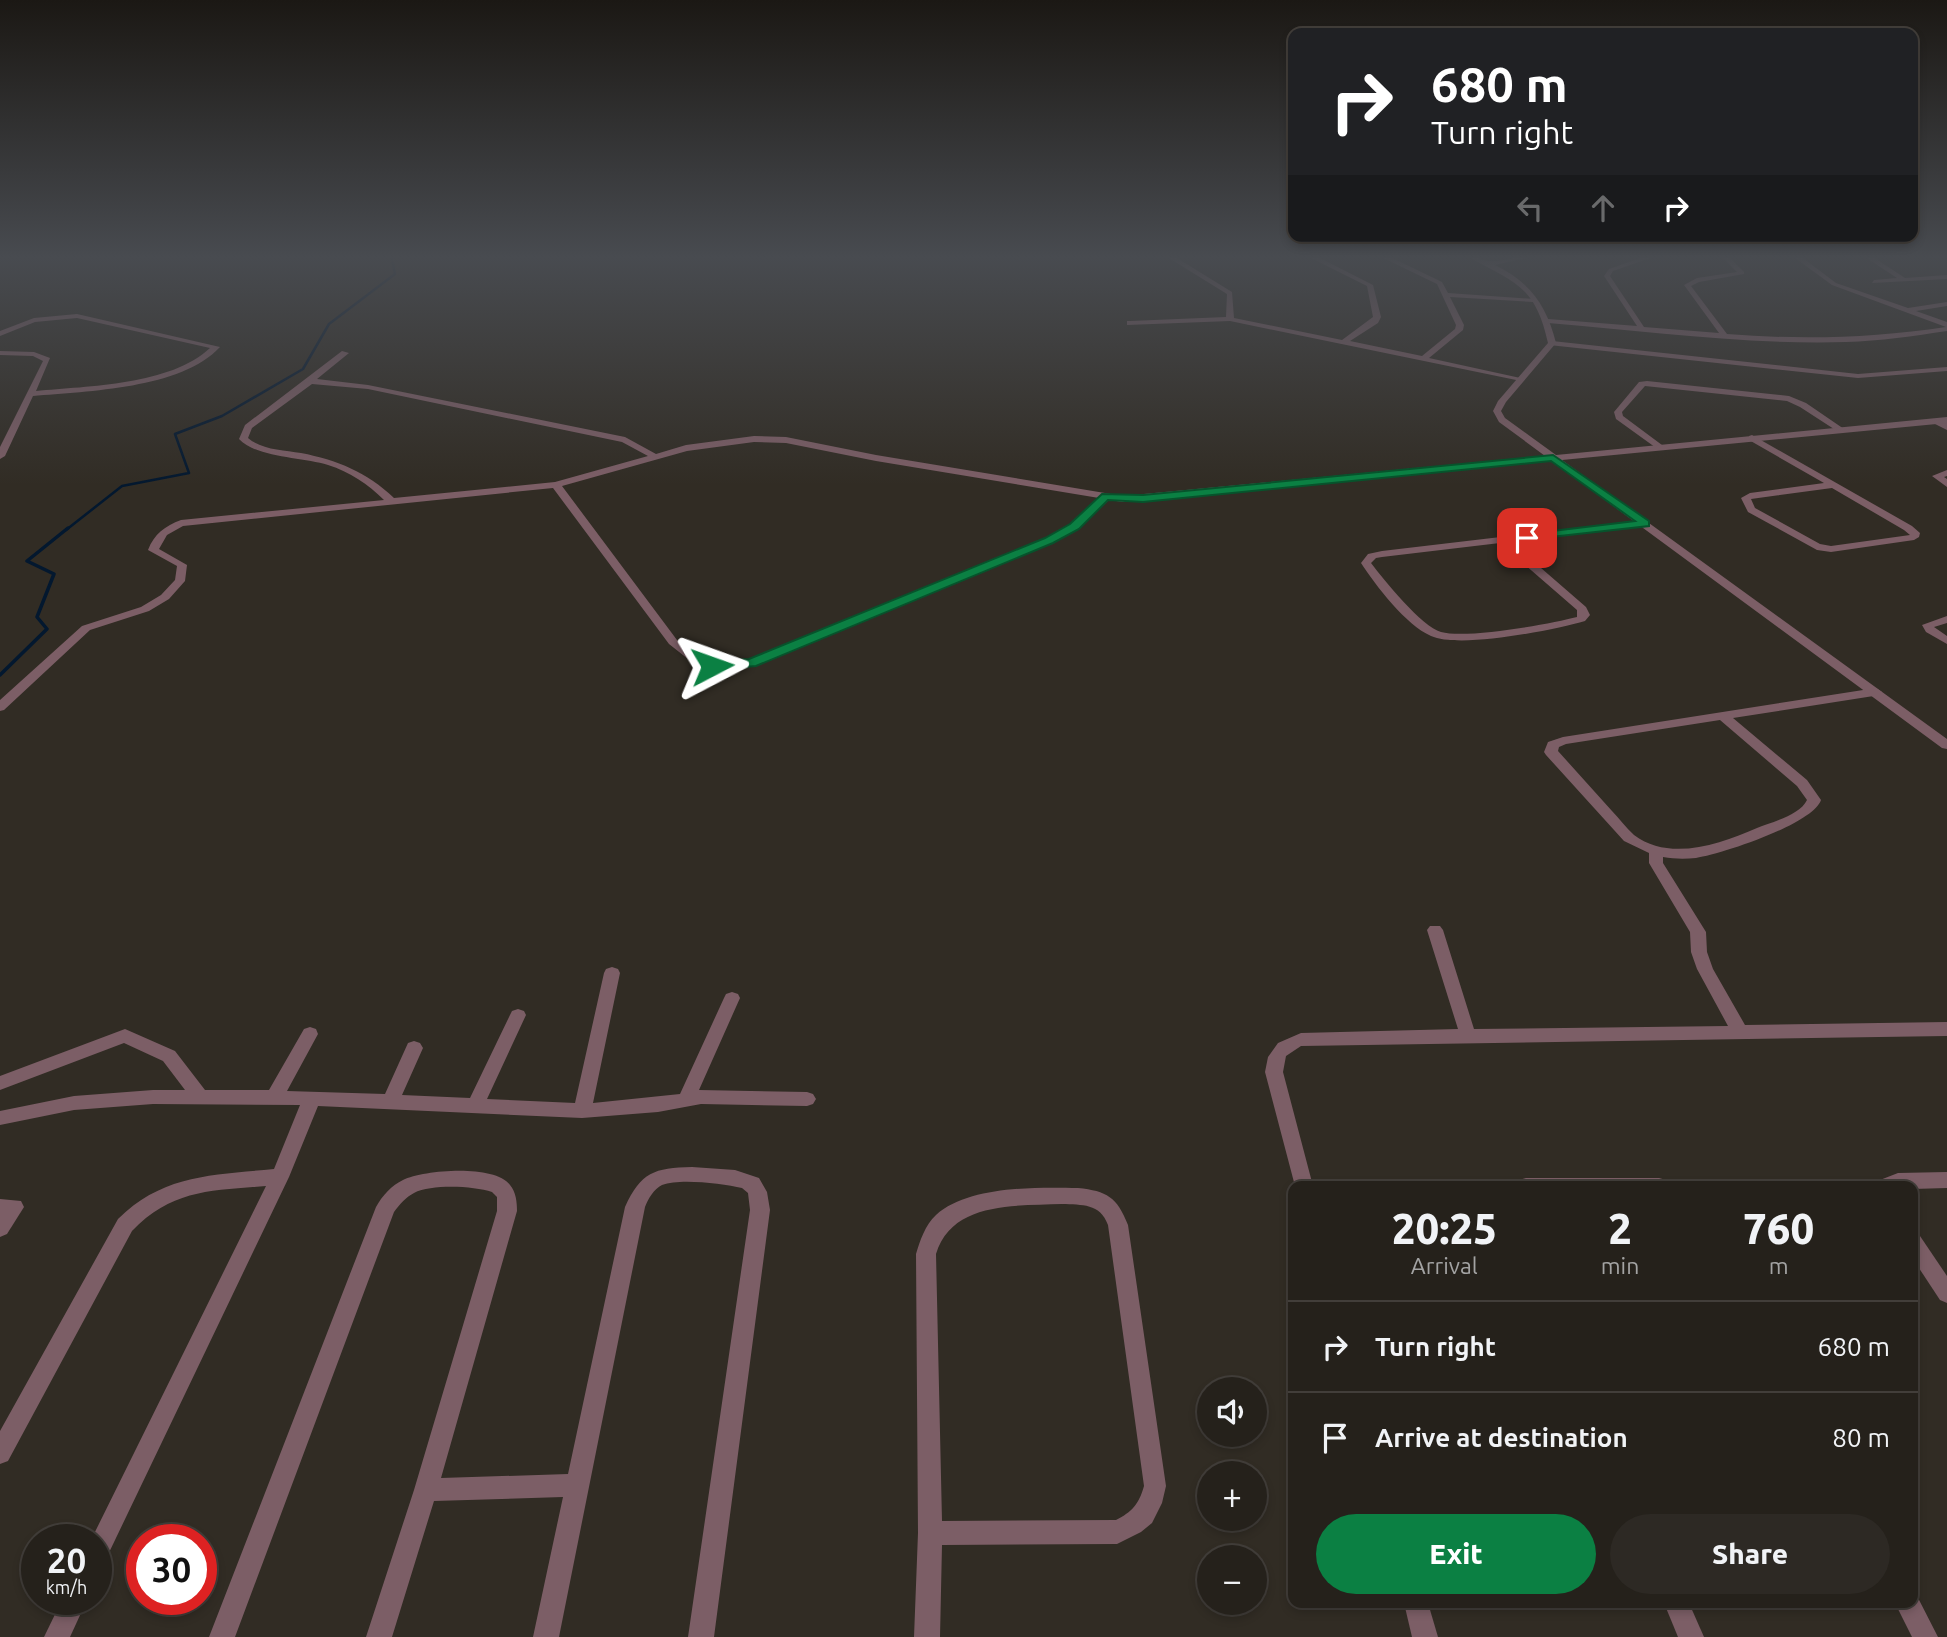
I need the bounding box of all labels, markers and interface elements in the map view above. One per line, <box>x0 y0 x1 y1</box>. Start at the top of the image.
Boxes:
icon: right <box>1316 56 1407 147</box>
text: 680 m <box>1431 56 1568 111</box>
text: Turn right <box>1431 114 1573 150</box>
icon: left <box>1511 189 1549 227</box>
icon: ahead <box>1584 189 1622 227</box>
icon: right <box>1657 189 1695 227</box>
pin <box>1497 508 1557 568</box>
icon: arrive <box>1508 519 1546 557</box>
position arrow <box>675 629 749 703</box>
text: 20:25 <box>1392 1205 1497 1252</box>
text: 2 <box>1608 1205 1632 1252</box>
text: 760 <box>1743 1205 1814 1252</box>
text: Arrival <box>1411 1253 1478 1278</box>
text: min <box>1601 1253 1639 1278</box>
text: m <box>1769 1253 1789 1278</box>
icon: right <box>1316 1328 1354 1366</box>
text: Turn right <box>1375 1332 1496 1361</box>
text: 680 m <box>1818 1332 1890 1361</box>
map controls <box>1197 1377 1267 1615</box>
button: sound <box>1197 1377 1267 1447</box>
icon: arrive <box>1316 1419 1354 1457</box>
text: Arrive at destination <box>1375 1423 1628 1452</box>
text: 80 m <box>1832 1423 1890 1452</box>
button: + <box>1197 1461 1267 1531</box>
button: Exit <box>1316 1514 1596 1594</box>
button: Share <box>1610 1514 1890 1594</box>
speed limit sign: 30 <box>126 1524 217 1615</box>
text: 20 <box>47 1540 86 1580</box>
button: − <box>1197 1545 1267 1615</box>
text: km/h <box>46 1577 87 1597</box>

